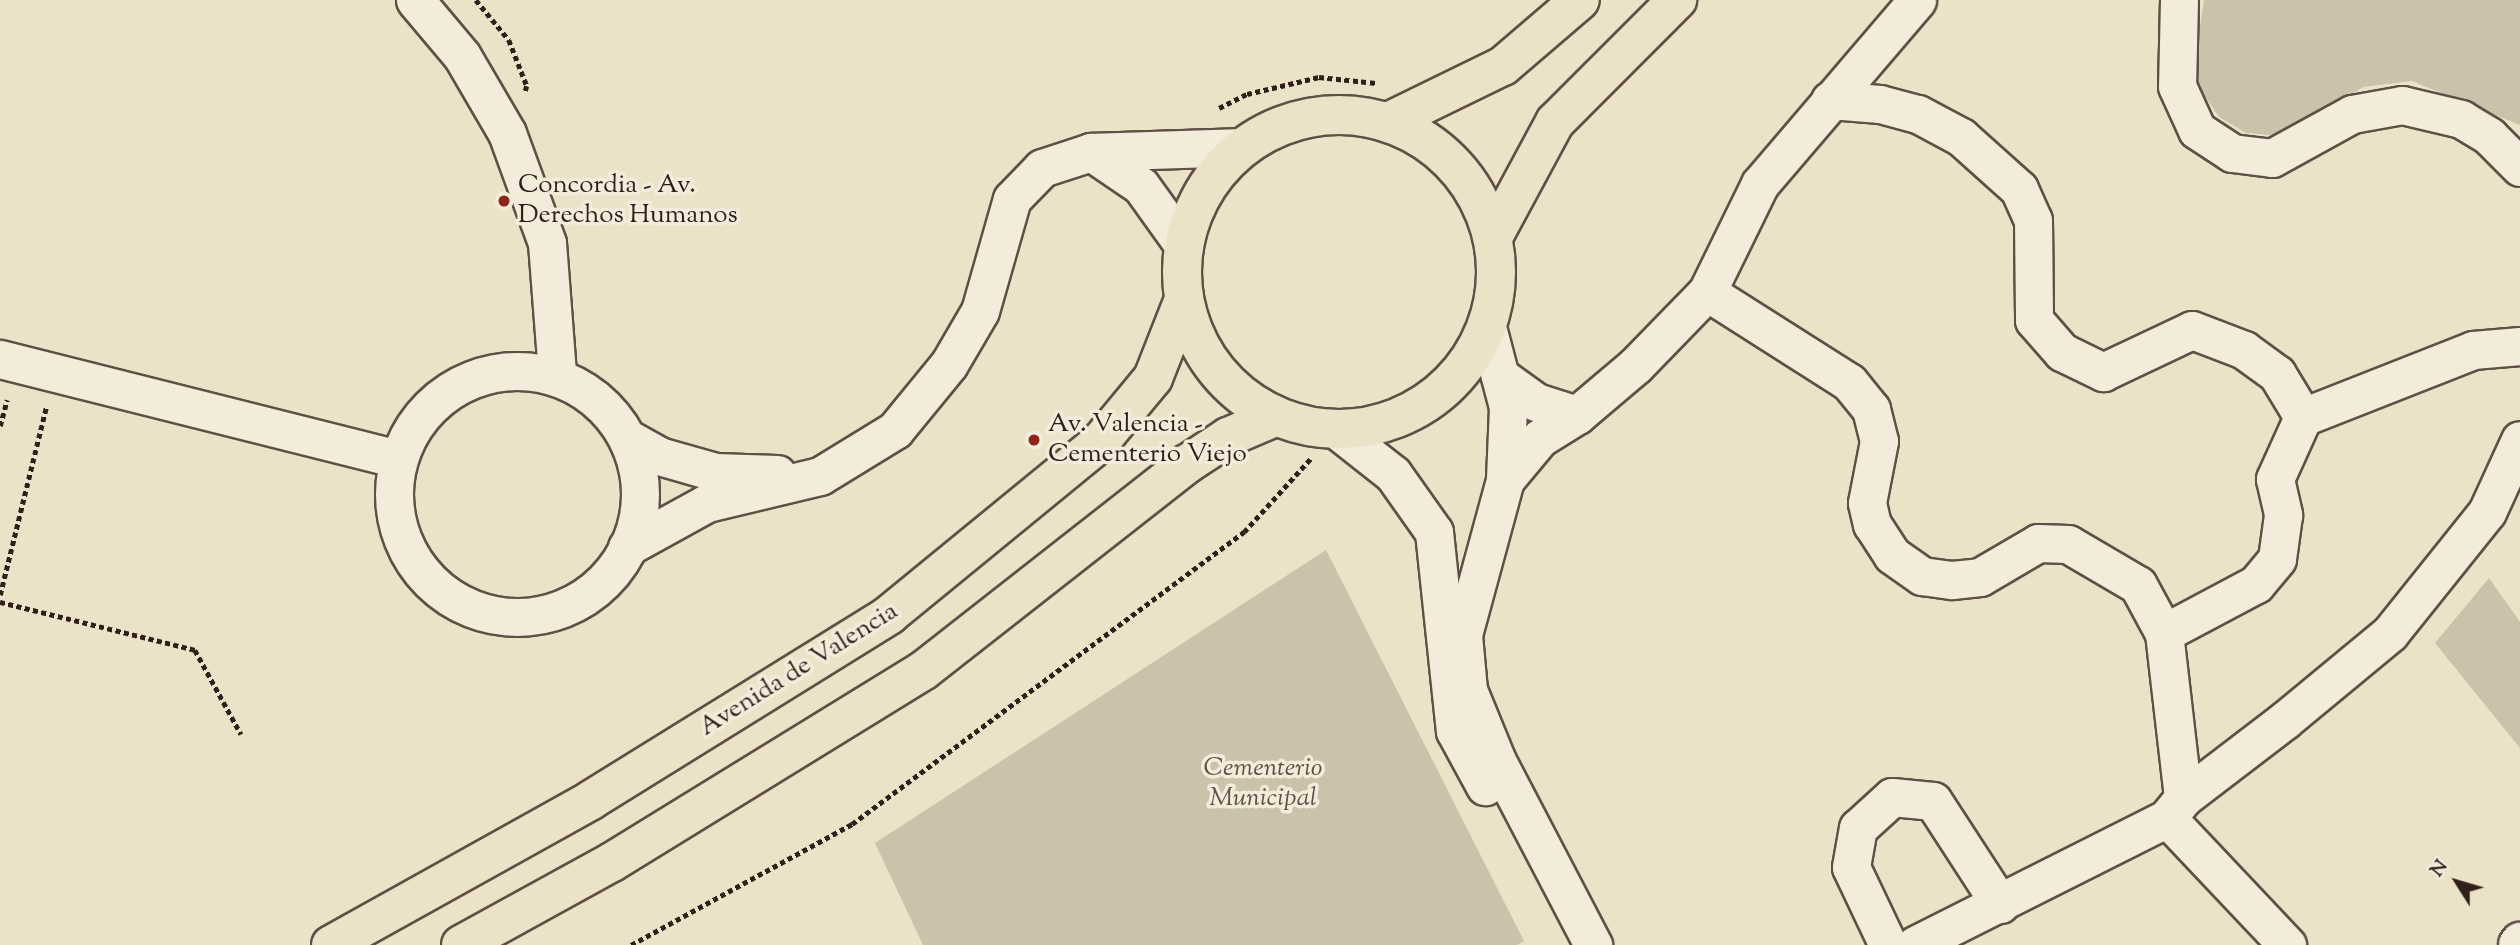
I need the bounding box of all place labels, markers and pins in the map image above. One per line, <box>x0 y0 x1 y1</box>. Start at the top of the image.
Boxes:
place label: Concordia - Av. Derechos Humanos <box>518 170 738 232</box>
marker: Concordia - Av. Derechos Humanos <box>496 193 512 209</box>
place label: Av. Valencia - Cementerio Viejo <box>1048 409 1247 471</box>
marker: Av. Valencia - Cementerio Viejo <box>1026 432 1042 448</box>

